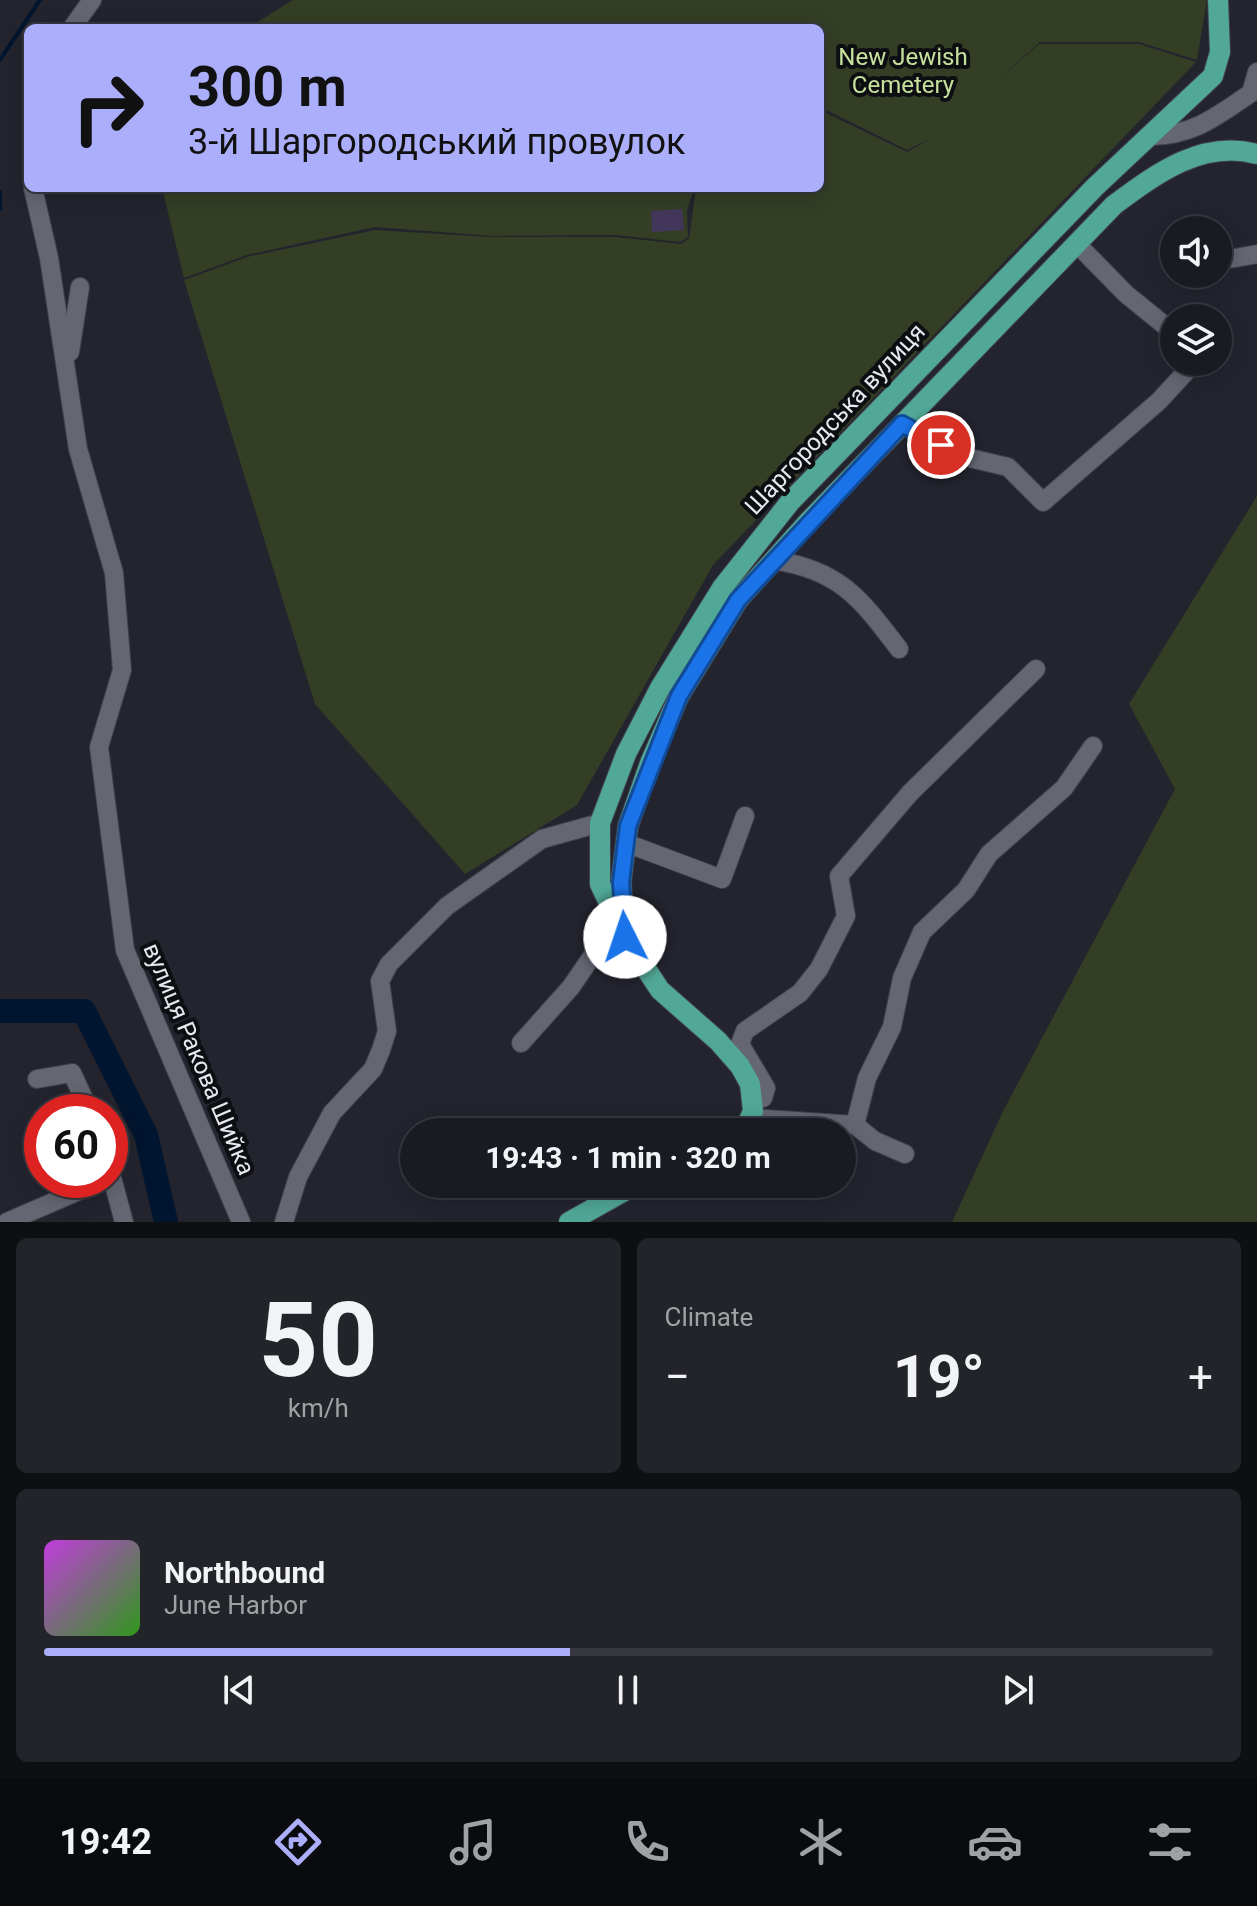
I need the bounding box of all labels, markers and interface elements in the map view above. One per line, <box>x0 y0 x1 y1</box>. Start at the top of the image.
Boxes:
park label: New Jewish Cemetery <box>838 43 968 99</box>
text: 300 m <box>188 54 347 120</box>
icon: right <box>56 56 160 160</box>
text: 3-й Шаргородський провулок <box>188 121 685 163</box>
map controls <box>1160 216 1232 376</box>
button: sound <box>1160 216 1232 288</box>
button: layers <box>1160 304 1232 376</box>
street label: Шаргородська вулиця <box>739 318 931 520</box>
pin <box>907 411 975 479</box>
icon: arrive <box>919 423 963 467</box>
position arrow <box>583 895 667 979</box>
street label: вулиця Ракова Шийка <box>137 939 261 1179</box>
speed limit sign: 60 <box>24 1094 128 1198</box>
text: 19:43 · 1 min · 320 m <box>485 1140 771 1175</box>
text: 50 <box>259 1280 378 1401</box>
text: Climate <box>665 1302 753 1332</box>
text: 19° <box>893 1341 985 1412</box>
text: − <box>665 1351 690 1403</box>
text: + <box>1188 1351 1213 1403</box>
text: km/h <box>288 1393 349 1423</box>
text: Northbound <box>164 1555 325 1590</box>
text: June Harbor <box>164 1590 307 1620</box>
icon: previous <box>217 1668 261 1712</box>
icon: pause <box>606 1668 650 1712</box>
icon: next <box>996 1668 1040 1712</box>
icon: directions <box>270 1814 326 1870</box>
icon: music <box>445 1814 501 1870</box>
icon: phone <box>619 1814 675 1870</box>
icon: climate <box>793 1814 849 1870</box>
icon: car <box>967 1814 1023 1870</box>
icon: filters <box>1142 1814 1198 1870</box>
text: 19:42 <box>59 1821 152 1863</box>

